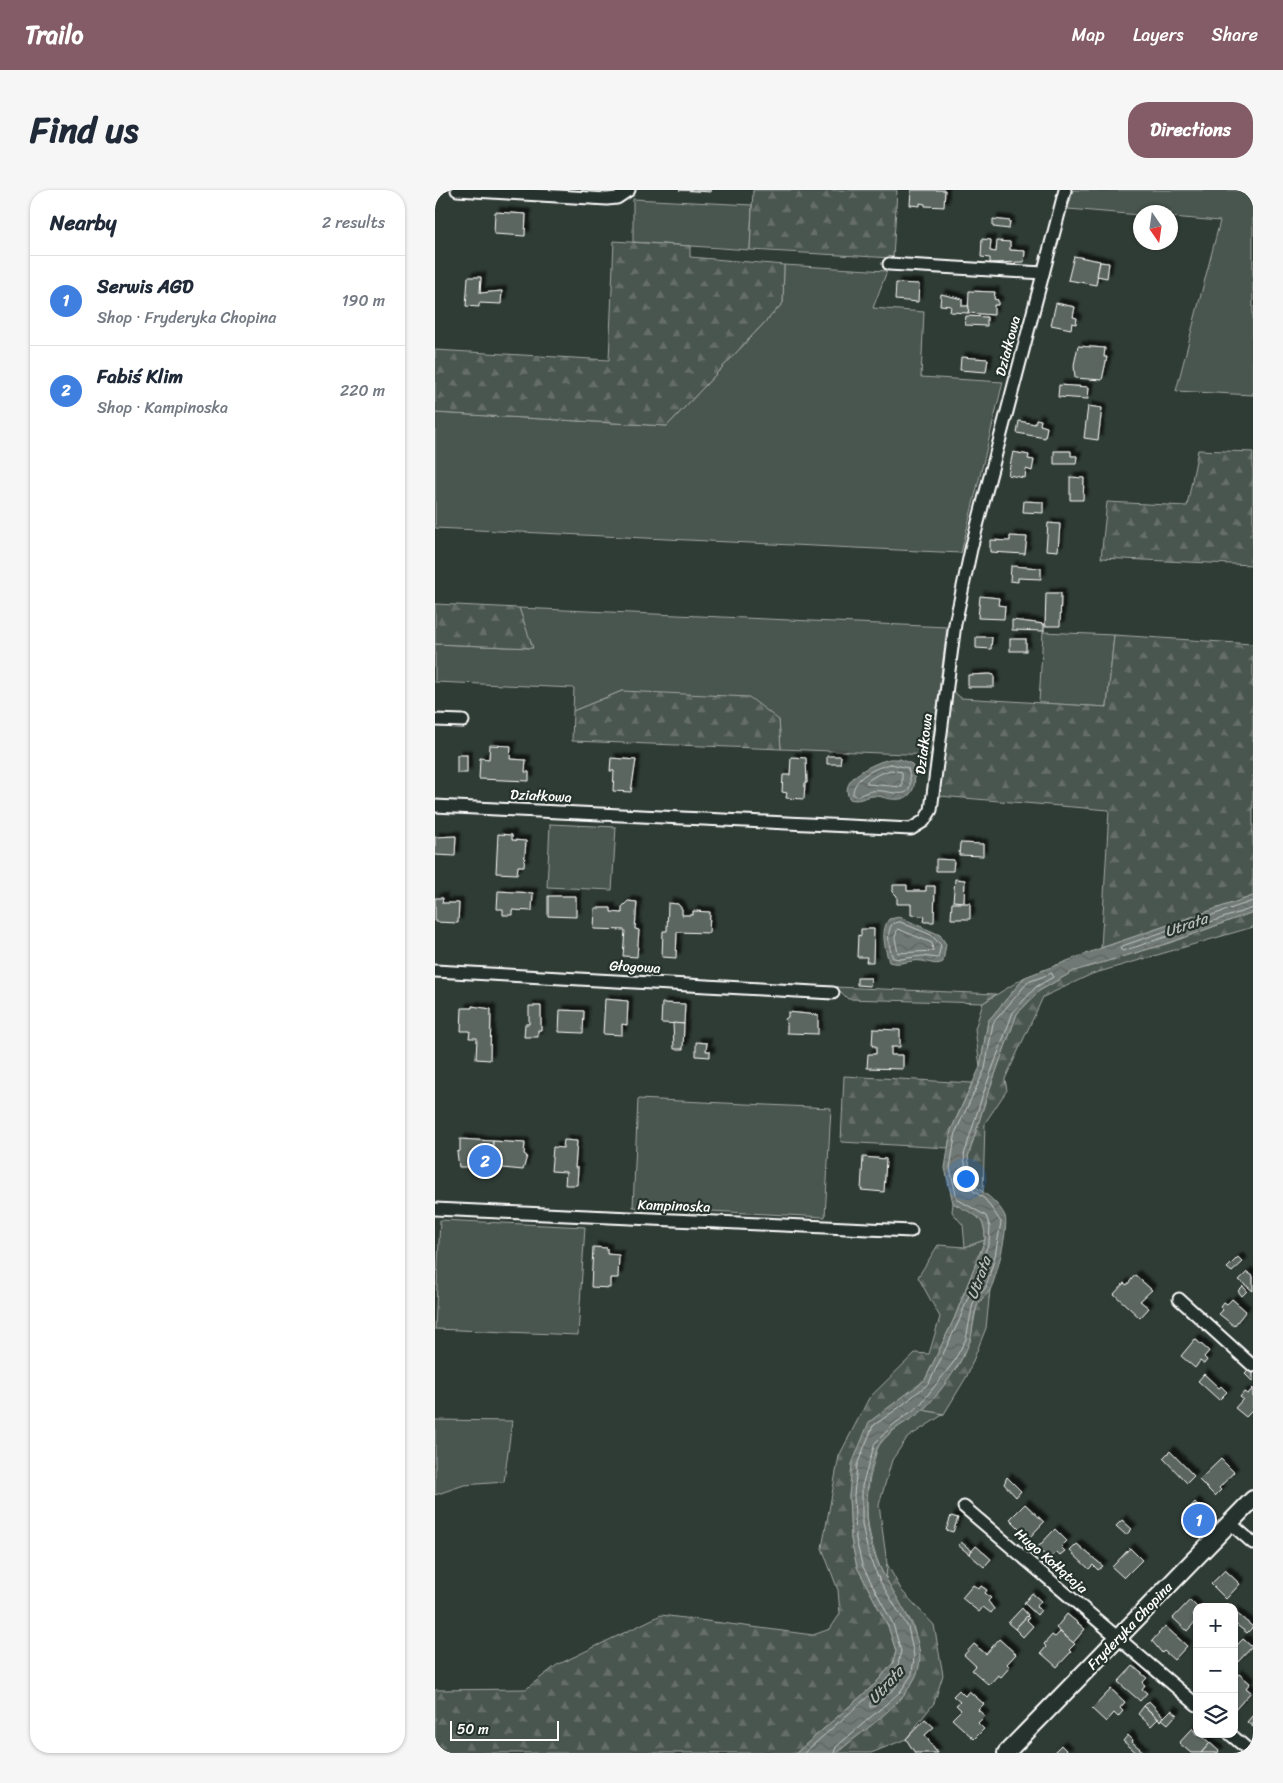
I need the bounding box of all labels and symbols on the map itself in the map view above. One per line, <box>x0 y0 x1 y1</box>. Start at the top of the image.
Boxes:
north arrow <box>1133 205 1178 250</box>
street label: Działkowa <box>988 313 1028 379</box>
street label: Działkowa <box>908 712 940 776</box>
street label: Działkowa <box>510 782 572 810</box>
water label: Utrata <box>1161 905 1213 944</box>
street label: Głogowa <box>609 953 661 981</box>
pin: 2 <box>469 1142 501 1180</box>
your location <box>953 1166 979 1192</box>
street label: Kampinoska <box>637 1192 711 1220</box>
water label: Utrata <box>959 1251 1000 1303</box>
pin: 1 <box>1183 1501 1215 1539</box>
street label: Hugo Kołłątaja <box>1009 1522 1094 1601</box>
street label: Fryderyka Chopina <box>1081 1575 1180 1676</box>
water label: Utrata <box>862 1658 912 1710</box>
scale bar <box>450 1718 559 1741</box>

